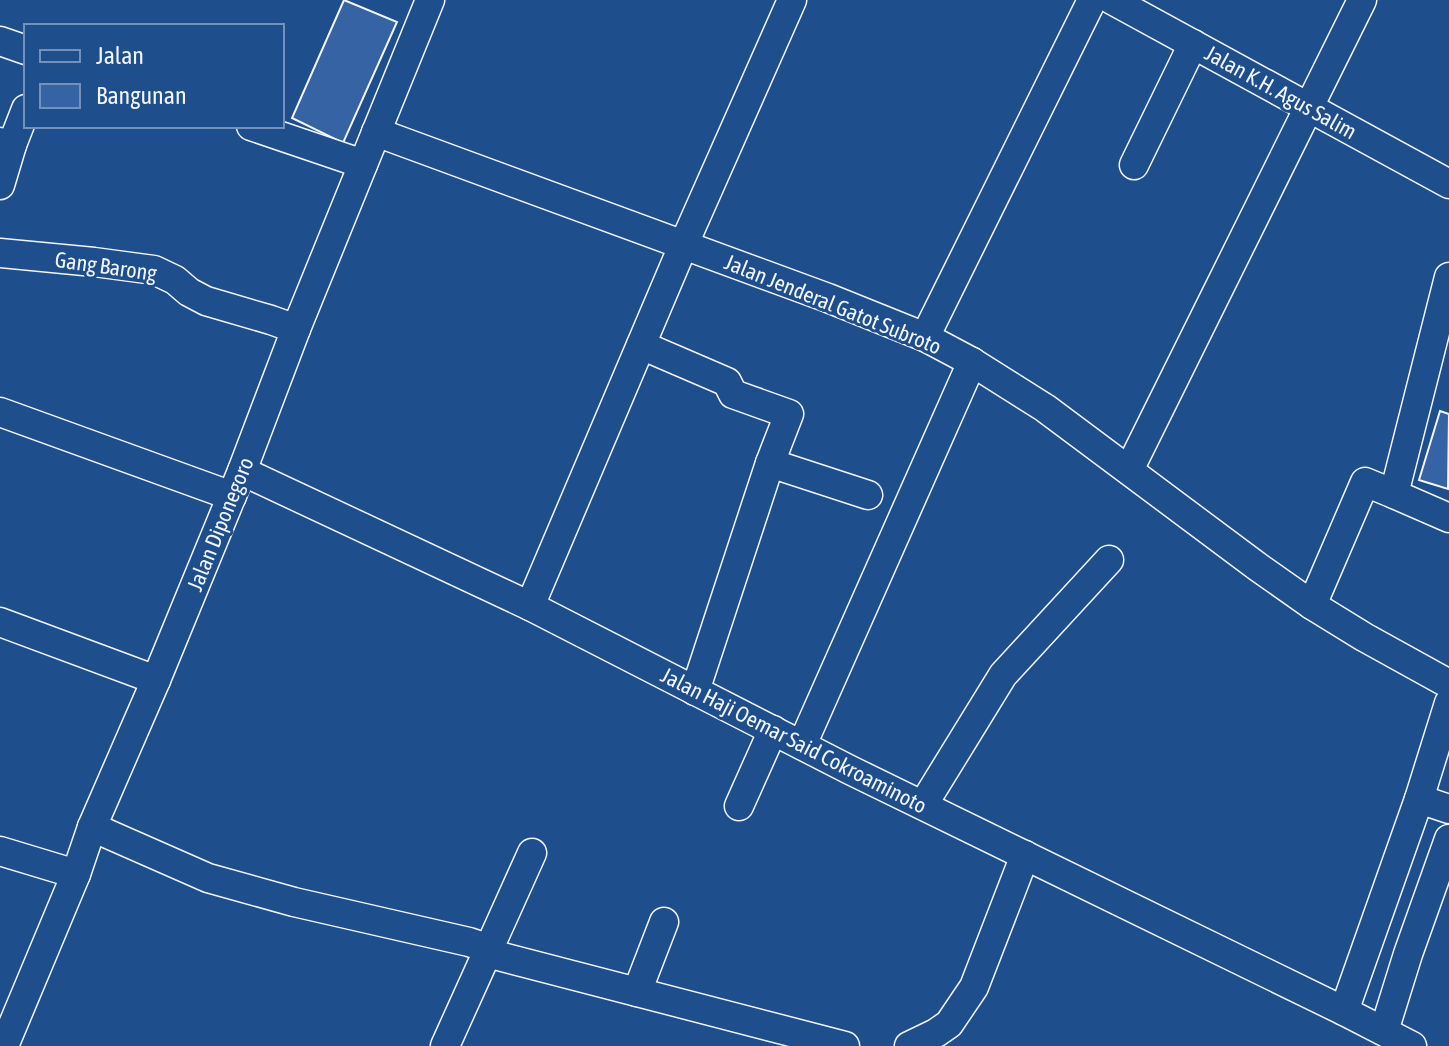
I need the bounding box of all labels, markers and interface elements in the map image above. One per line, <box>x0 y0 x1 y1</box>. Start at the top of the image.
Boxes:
legend <box>24 24 284 128</box>
street label: Jalan K.H. Agus Salim <box>1201 40 1361 144</box>
text: Jalan <box>96 42 144 69</box>
text: Bangunan <box>96 82 187 109</box>
street label: Gang Barong <box>53 246 159 286</box>
street label: Jalan Jenderal Gatot Subroto <box>721 249 945 359</box>
street label: Jalan Diponegoro <box>181 453 259 595</box>
street label: Jalan Haji Oemar Said Cokroaminoto <box>657 661 931 819</box>

